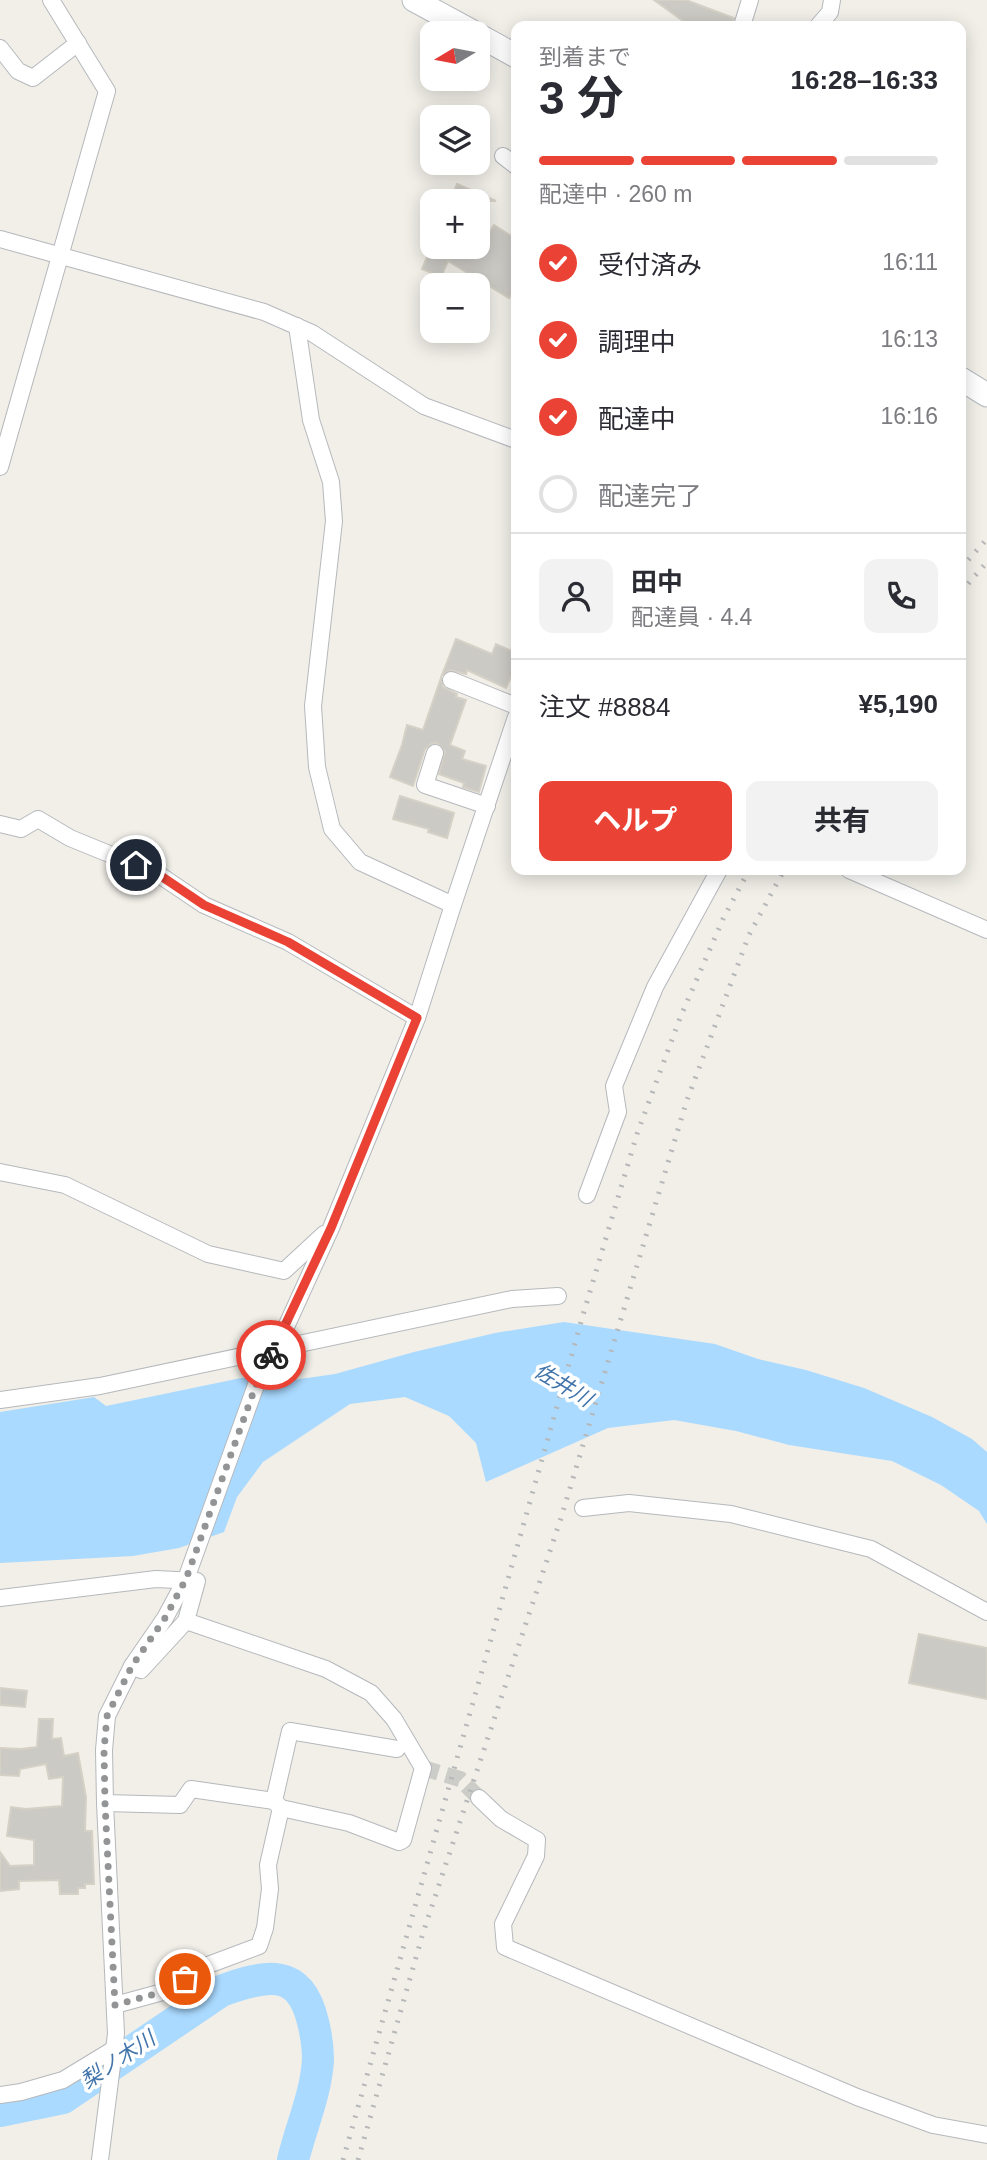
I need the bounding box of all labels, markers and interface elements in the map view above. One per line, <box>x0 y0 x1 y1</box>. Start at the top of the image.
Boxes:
north arrow <box>420 21 490 91</box>
map controls <box>420 21 490 343</box>
text: 到着まで <box>539 44 631 70</box>
text: 16:28–16:33 <box>791 65 938 95</box>
text: 3 分 <box>539 72 623 124</box>
button: layers <box>420 105 490 175</box>
text: 配達中 · 260 m <box>539 181 692 207</box>
button: + <box>420 189 490 259</box>
icon: check <box>539 244 577 282</box>
text: 16:11 <box>882 249 938 275</box>
text: 受付済み <box>598 250 702 280</box>
button: − <box>420 273 490 343</box>
icon: check <box>539 321 577 359</box>
text: 16:13 <box>880 326 938 352</box>
text: 調理中 <box>598 327 676 357</box>
icon: check <box>539 398 577 436</box>
text: 16:16 <box>880 403 938 429</box>
text: 配達中 <box>598 404 676 434</box>
text: 配達完了 <box>598 481 702 511</box>
button: person <box>539 559 613 633</box>
button: phone <box>864 559 938 633</box>
text: 田中 <box>631 567 683 597</box>
text: 配達員 · 4.4 <box>631 604 752 630</box>
text: ¥5,190 <box>858 689 938 719</box>
text: 注文 #8884 <box>539 692 671 722</box>
button: ヘルプ <box>539 781 732 861</box>
button: 共有 <box>746 781 938 861</box>
pin <box>106 835 166 895</box>
icon: home <box>117 846 155 884</box>
courier <box>236 1320 306 1390</box>
icon: bike <box>252 1336 290 1374</box>
water label: 佐井川 <box>530 1358 598 1412</box>
pin <box>155 1949 215 2009</box>
icon: bag <box>166 1960 204 1998</box>
water label: 梨ノ木川 <box>76 2025 161 2093</box>

